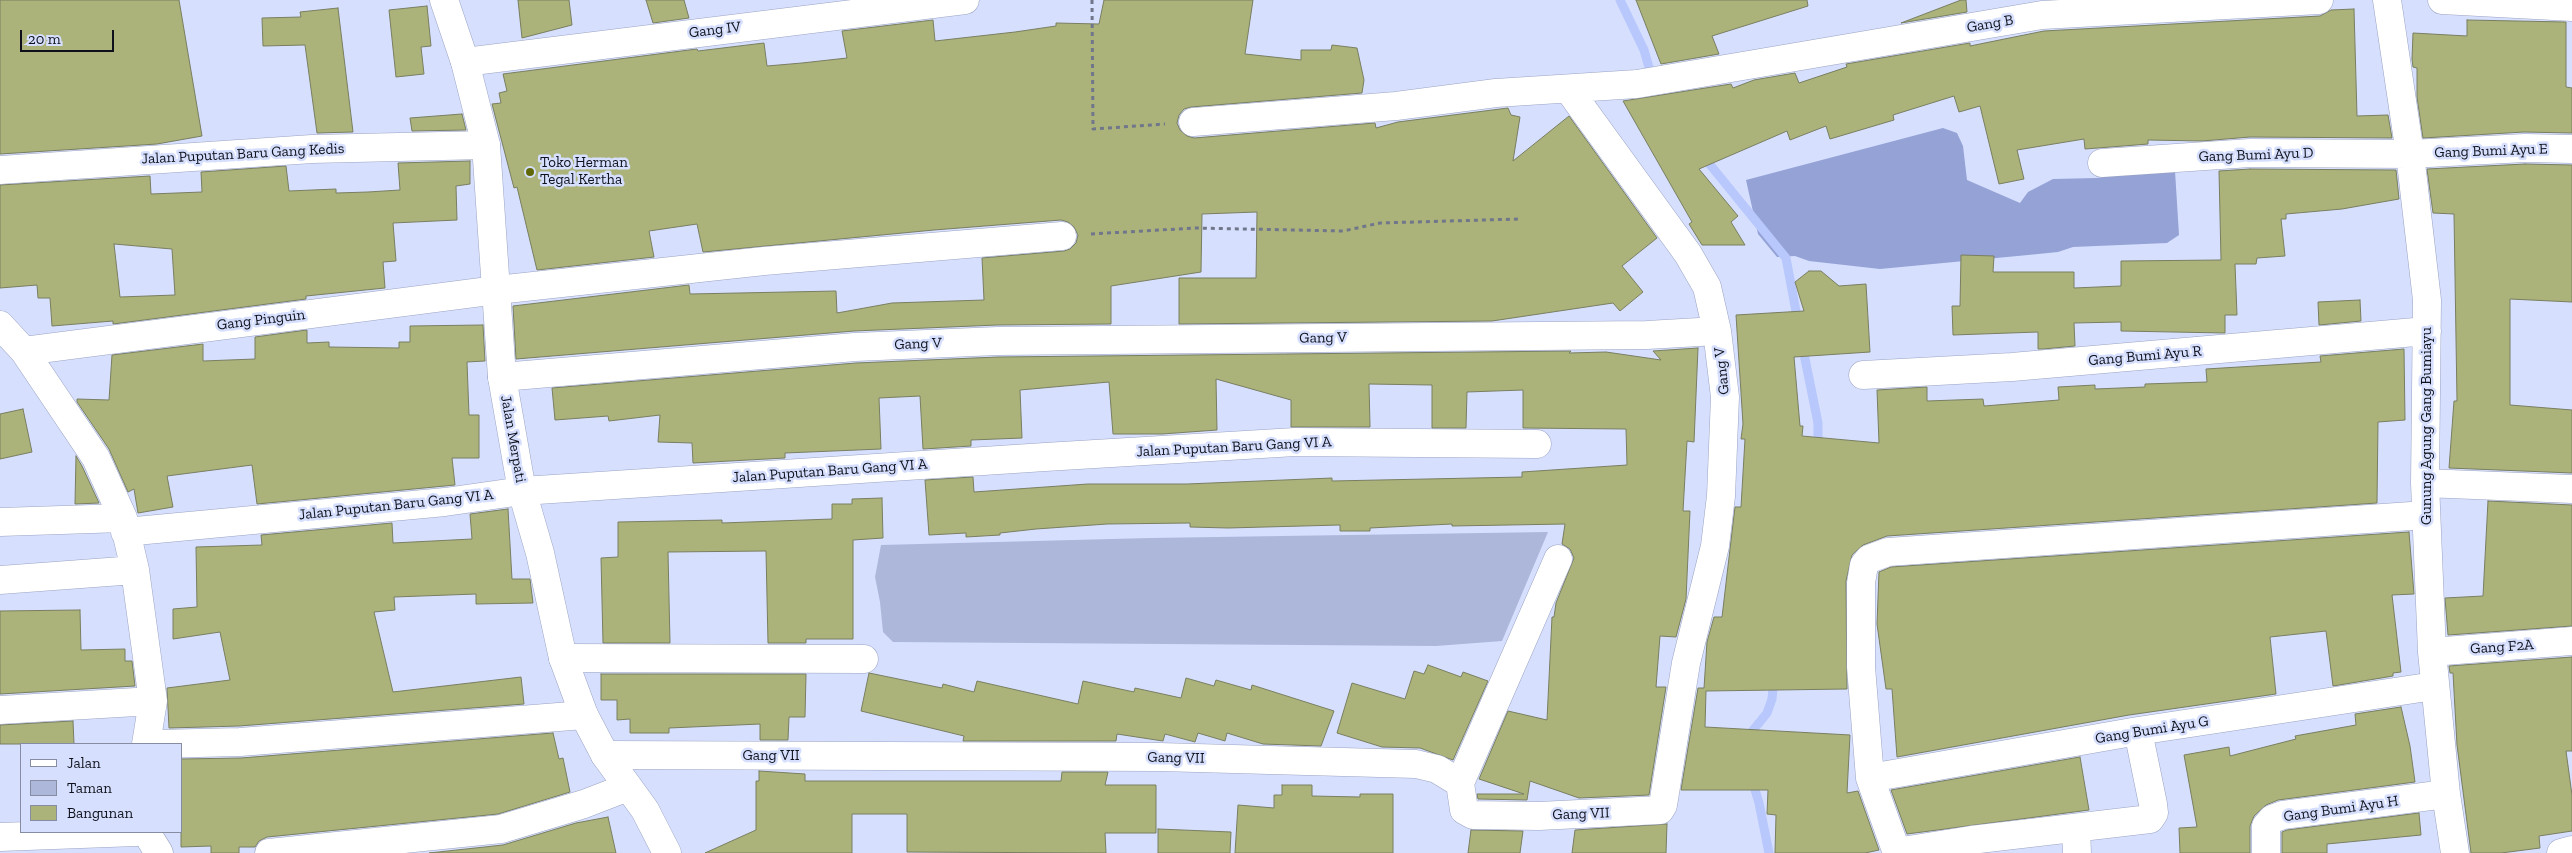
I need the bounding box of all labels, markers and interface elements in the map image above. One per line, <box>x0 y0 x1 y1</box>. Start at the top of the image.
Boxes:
street label: Gang B <box>1965 11 2015 37</box>
street label: Gang IV <box>688 18 742 42</box>
scale bar <box>22 20 116 52</box>
text: 20 m <box>28 30 61 48</box>
street label: Jalan Puputan Baru Gang Kedis <box>141 140 345 168</box>
street label: Gang Bumi Ayu E <box>2434 140 2548 162</box>
street label: Gang Bumi Ayu D <box>2198 144 2314 166</box>
place label: Toko Herman Tegal Kertha <box>540 154 628 189</box>
marker: Toko Herman Tegal Kertha <box>524 166 536 178</box>
street label: Gang Pinguin <box>216 306 306 334</box>
street label: Gunung Agung Gang Bumiayu <box>2418 327 2436 525</box>
street label: Gang V <box>1299 329 1347 347</box>
street label: Gang V <box>894 334 942 354</box>
street label: Gang Bumi Ayu R <box>2088 342 2202 370</box>
street label: Gang V <box>1711 346 1733 396</box>
street label: Jalan Merpati <box>496 394 530 484</box>
street label: Jalan Puputan Baru Gang VI A <box>1136 433 1332 461</box>
street label: Jalan Puputan Baru Gang VI A <box>732 455 928 487</box>
street label: Jalan Puputan Baru Gang VI A <box>298 486 494 524</box>
street label: Gang F2A <box>2470 636 2534 658</box>
street label: Gang Bumi Ayu G <box>2094 712 2210 748</box>
legend <box>20 743 182 833</box>
street label: Gang VII <box>742 747 800 765</box>
street label: Gang VII <box>1147 749 1205 767</box>
text: Jalan <box>67 754 101 772</box>
text: Taman <box>67 779 112 797</box>
street label: Gang Bumi Ayu H <box>2282 792 2400 826</box>
text: Bangunan <box>67 804 133 822</box>
street label: Gang VII <box>1552 804 1610 824</box>

